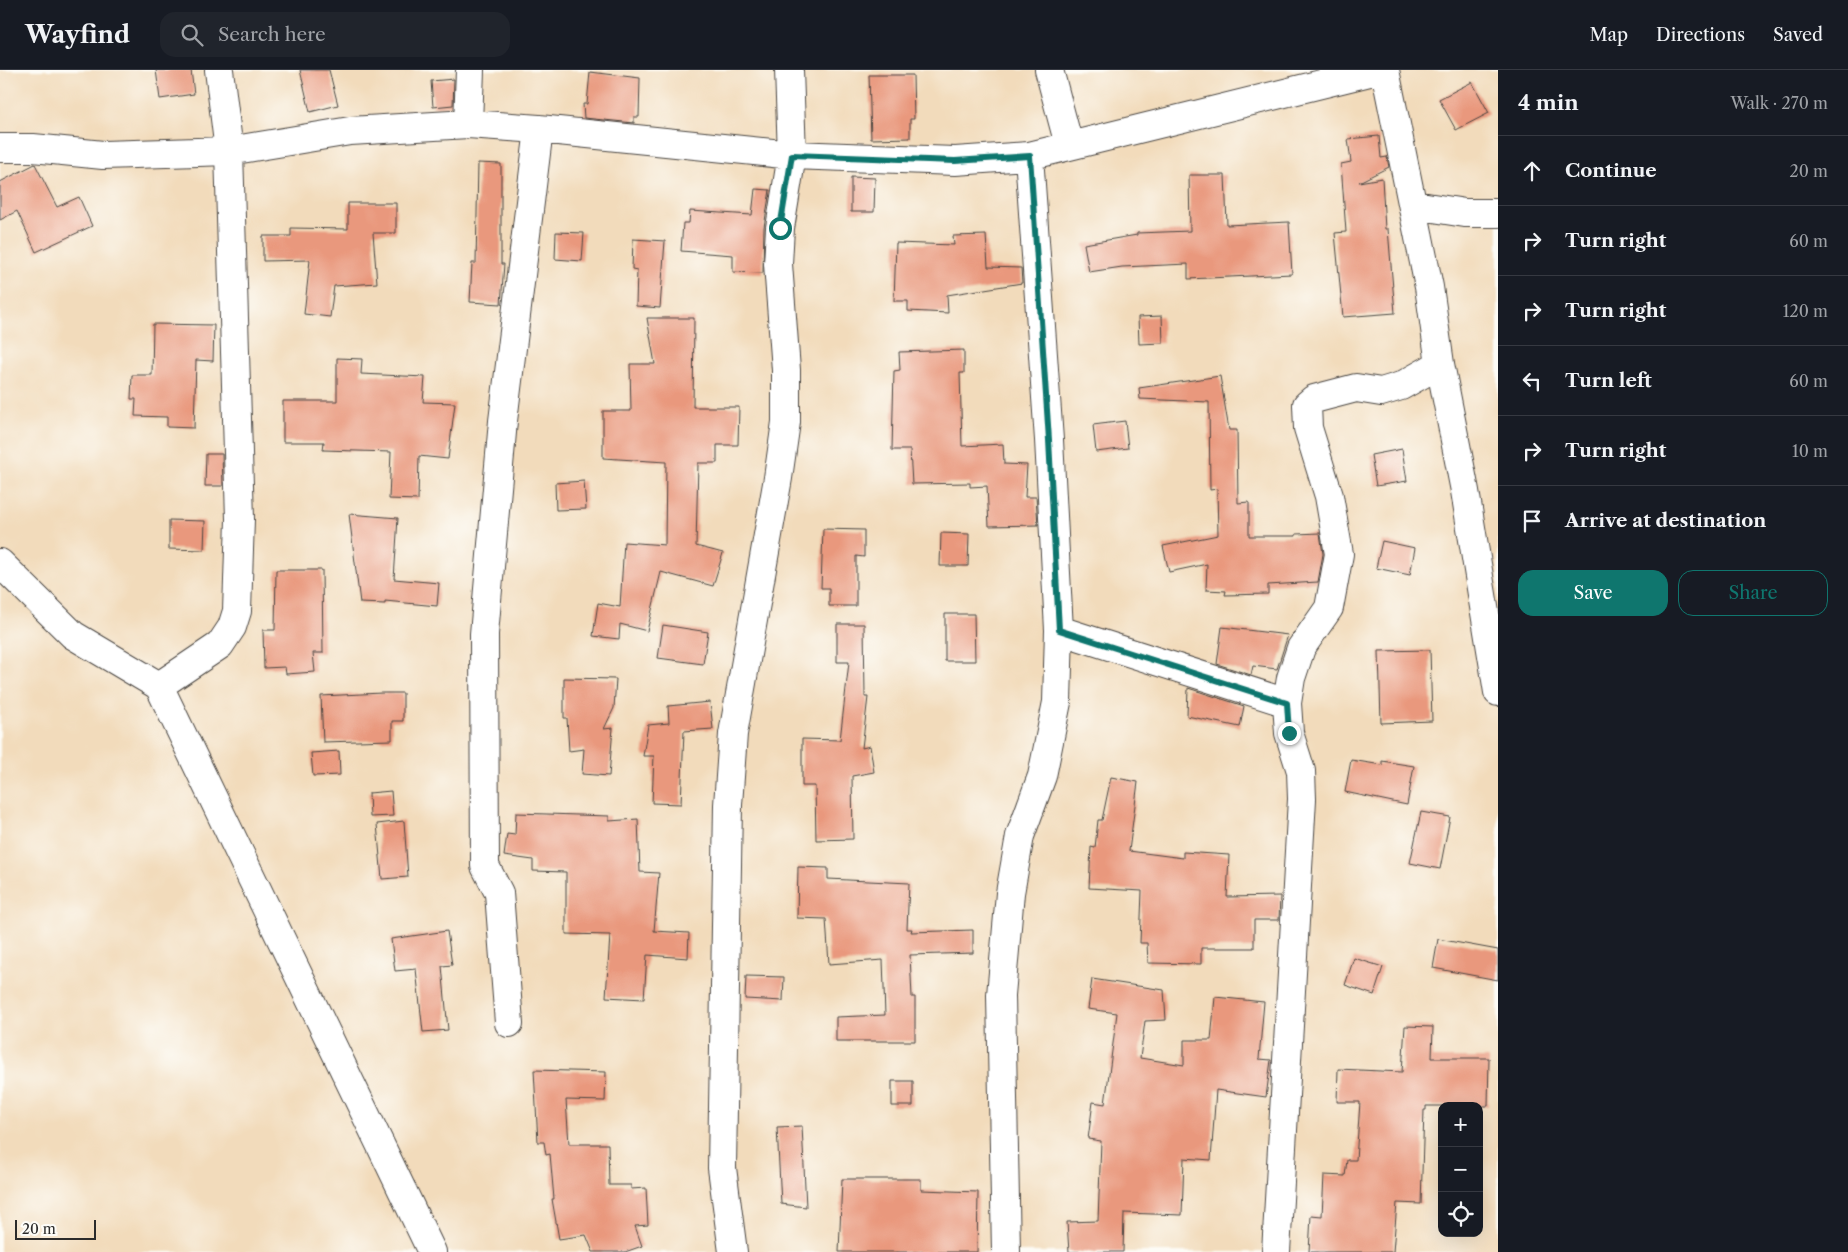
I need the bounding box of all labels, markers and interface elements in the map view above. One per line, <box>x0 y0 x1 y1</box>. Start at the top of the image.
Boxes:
search box <box>160 12 510 57</box>
text: Wayfind <box>25 20 130 49</box>
icon: search <box>178 21 206 49</box>
text: Search here <box>218 23 326 46</box>
text: Map <box>1589 24 1628 46</box>
text: Directions <box>1656 24 1745 46</box>
text: Saved <box>1773 24 1823 46</box>
text: 4 min <box>1518 90 1579 115</box>
text: Walk · 270 m <box>1730 93 1828 113</box>
icon: ahead <box>1518 157 1546 185</box>
text: Continue <box>1565 159 1657 182</box>
text: 20 m <box>1789 161 1828 181</box>
route start <box>769 217 792 240</box>
icon: right <box>1518 227 1546 255</box>
text: Turn right <box>1565 229 1666 252</box>
text: 60 m <box>1789 231 1828 251</box>
icon: right <box>1518 297 1546 325</box>
text: Turn right <box>1565 299 1666 322</box>
text: 120 m <box>1783 301 1828 321</box>
icon: left <box>1518 367 1546 395</box>
text: Turn left <box>1565 369 1652 392</box>
text: 60 m <box>1789 371 1828 391</box>
icon: right <box>1518 437 1546 465</box>
text: Turn right <box>1565 439 1666 462</box>
text: 10 m <box>1792 441 1828 461</box>
icon: arrive <box>1518 507 1546 535</box>
text: Arrive at destination <box>1565 509 1766 532</box>
button: Save <box>1518 570 1668 616</box>
button: Share <box>1678 570 1828 616</box>
route end <box>1278 722 1301 745</box>
map controls <box>1438 1102 1483 1237</box>
button: + <box>1438 1102 1483 1147</box>
button: − <box>1438 1147 1483 1192</box>
button: locate <box>1438 1192 1483 1237</box>
scale bar <box>15 1217 96 1240</box>
text: 20 m <box>22 1220 56 1238</box>

